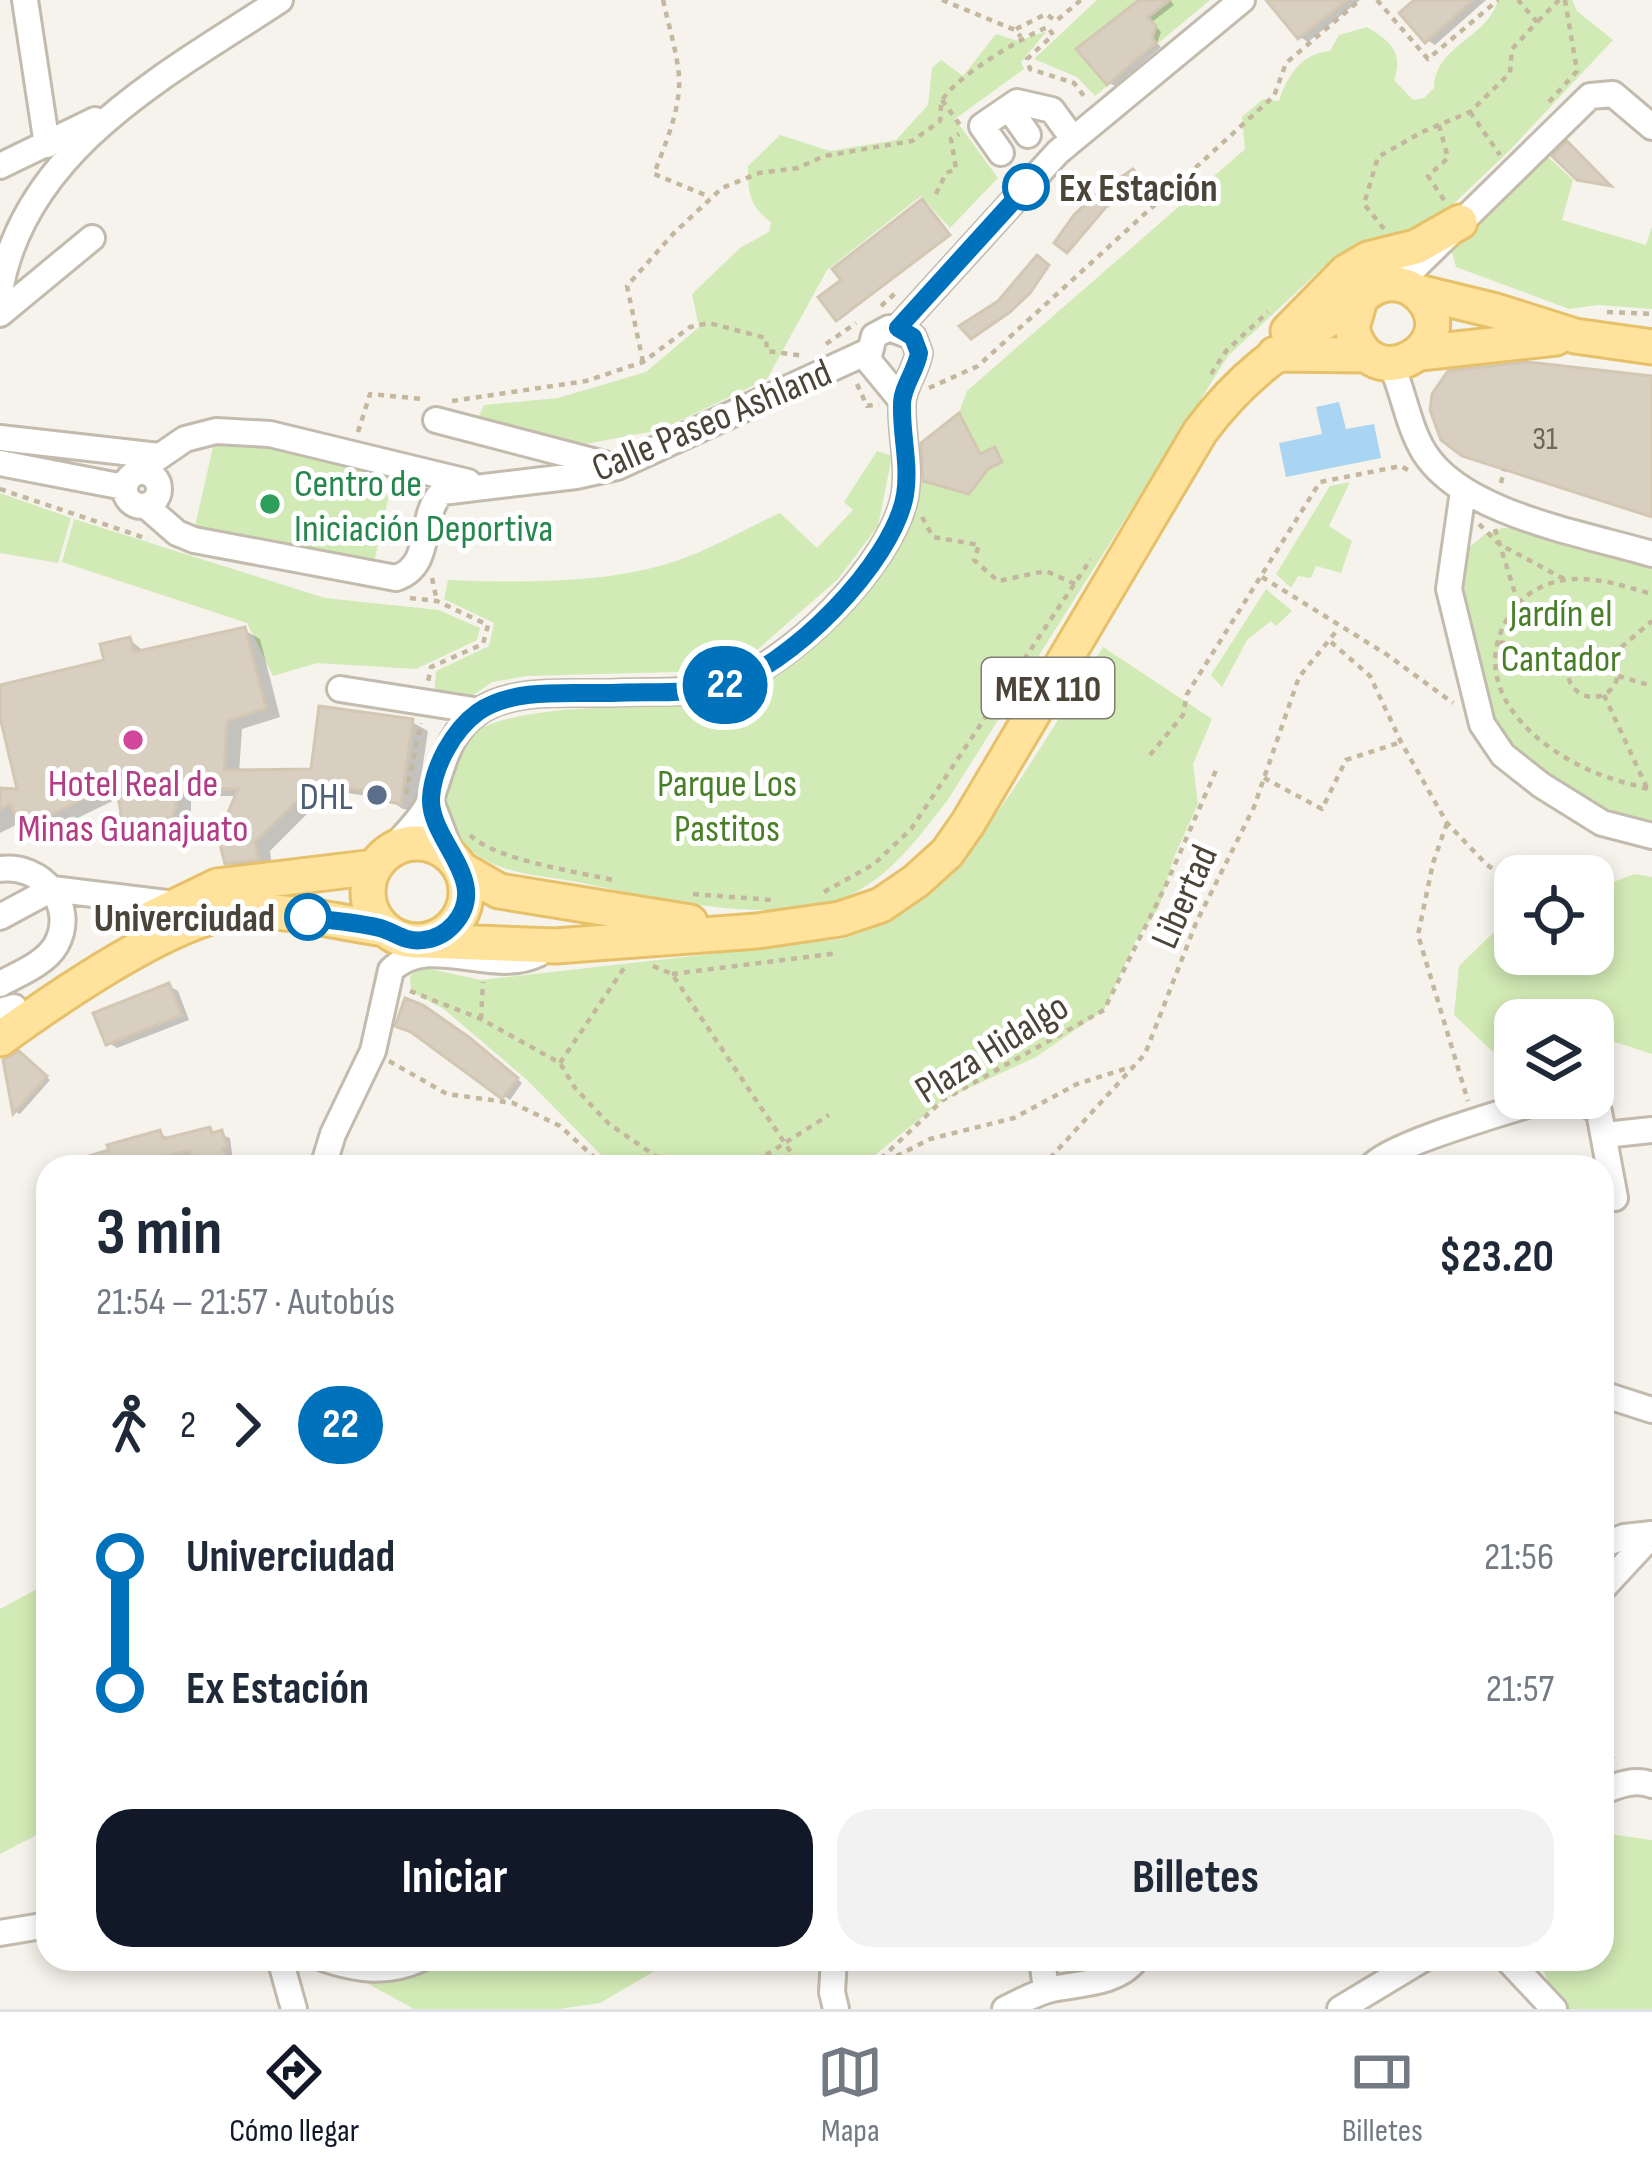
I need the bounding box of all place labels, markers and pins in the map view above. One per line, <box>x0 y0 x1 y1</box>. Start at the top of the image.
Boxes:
marker: Ex Estación <box>1004 165 1048 209</box>
place label: Ex Estación <box>1059 166 1218 213</box>
place label: Centro de Iniciación Deportiva <box>294 461 553 553</box>
marker: Centro de Iniciación Deportiva <box>257 491 283 517</box>
marker: Hotel Real de Minas Guanajuato <box>120 727 146 753</box>
place label: Hotel Real de Minas Guanajuato <box>18 761 248 853</box>
place label: DHL <box>300 774 353 821</box>
marker: DHL <box>364 782 390 808</box>
marker: Univerciudad <box>286 895 330 939</box>
place label: Univerciudad <box>94 896 275 943</box>

